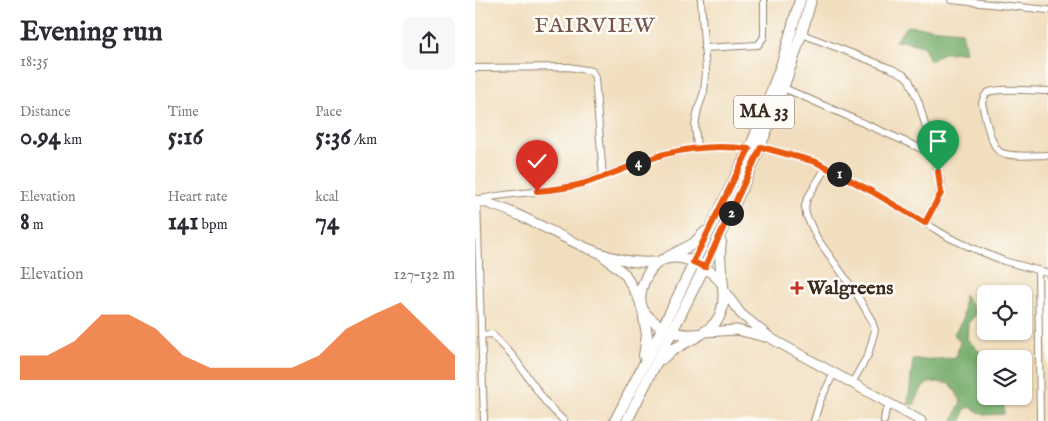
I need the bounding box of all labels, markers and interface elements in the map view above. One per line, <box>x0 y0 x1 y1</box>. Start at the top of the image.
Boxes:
district label: FAIRVIEW <box>534 12 656 40</box>
text: Evening run <box>20 15 163 50</box>
button: share <box>403 17 455 69</box>
text: 18:35 <box>20 52 48 72</box>
road number: MA 33 <box>734 95 794 128</box>
text: Distance <box>20 103 71 121</box>
text: Time <box>168 103 199 121</box>
text: Pace <box>315 103 342 121</box>
pin <box>917 120 959 171</box>
text: 0.94 <box>20 121 61 153</box>
text: 5:16 <box>168 121 203 153</box>
text: 5:36 <box>315 121 351 153</box>
icon: arrive <box>924 127 952 155</box>
text: km <box>61 131 82 149</box>
text: /km <box>351 131 377 149</box>
pin <box>516 140 558 191</box>
icon: check <box>523 147 551 175</box>
pin: 4 <box>625 150 651 176</box>
text: 4 <box>635 154 642 172</box>
pin: 1 <box>827 162 851 186</box>
text: 1 <box>837 165 842 183</box>
text: Elevation <box>20 188 76 206</box>
text: Heart rate <box>168 188 227 206</box>
text: kcal <box>315 188 339 206</box>
pin: 2 <box>719 200 743 226</box>
text: 2 <box>728 204 735 222</box>
text: 8 <box>20 206 30 238</box>
text: 141 <box>168 206 199 238</box>
text: 74 <box>315 206 339 238</box>
text: m <box>30 216 44 234</box>
text: bpm <box>199 216 227 234</box>
text: Elevation <box>20 265 83 285</box>
text: 127–132 m <box>394 265 455 285</box>
place label: Walgreens <box>806 276 893 301</box>
marker: Walgreens <box>791 282 803 294</box>
map controls <box>977 285 1032 405</box>
button: locate <box>977 285 1032 340</box>
button: layers <box>977 350 1032 405</box>

